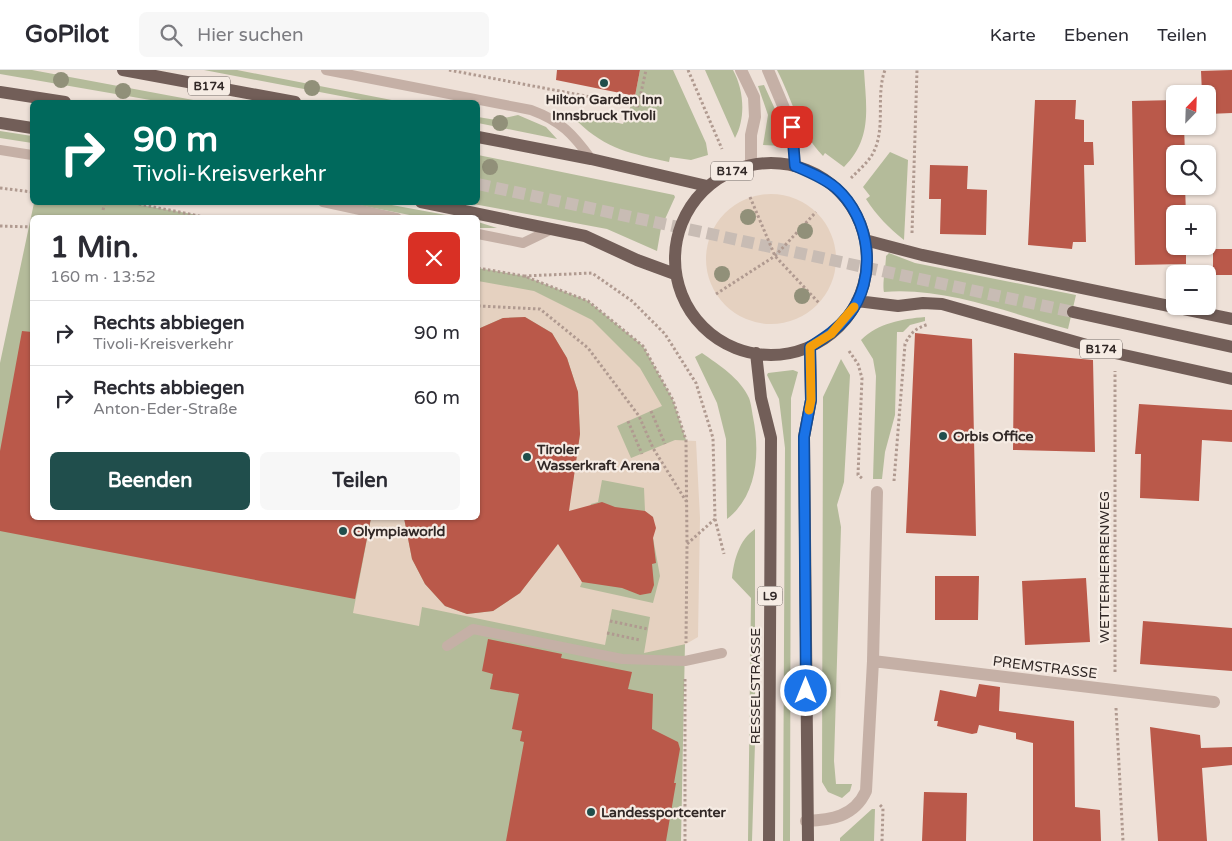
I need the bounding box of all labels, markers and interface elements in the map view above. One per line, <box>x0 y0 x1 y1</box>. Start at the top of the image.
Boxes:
search box <box>139 12 489 57</box>
text: GoPilot <box>25 20 109 49</box>
icon: search <box>157 21 185 49</box>
text: Hier suchen <box>197 24 304 46</box>
text: Karte <box>990 24 1036 46</box>
text: Ebenen <box>1064 24 1129 46</box>
text: Teilen <box>1157 24 1207 46</box>
road number: B174 <box>188 77 230 96</box>
marker: Hilton Garden Inn Innsbruck Tivoli <box>598 77 610 89</box>
north arrow <box>1166 85 1216 135</box>
map controls <box>1166 85 1216 315</box>
place label: Hilton Garden Inn Innsbruck Tivoli <box>546 91 662 124</box>
pin <box>771 106 813 148</box>
icon: arrive <box>778 113 806 141</box>
text: 90 m <box>133 119 218 161</box>
icon: right <box>50 120 115 185</box>
button: search <box>1166 145 1216 195</box>
text: Tivoli-Kreisverkehr <box>133 161 326 187</box>
road number: B174 <box>711 162 753 180</box>
button: + <box>1166 205 1216 255</box>
text: 1 Min. <box>50 229 139 266</box>
button: close <box>408 232 460 284</box>
button: − <box>1166 265 1216 315</box>
text: 160 m · 13:52 <box>50 267 156 287</box>
text: Rechts abbiegen <box>93 312 245 334</box>
icon: right <box>50 319 78 347</box>
text: 90 m <box>414 322 460 344</box>
text: Tivoli-Kreisverkehr <box>93 334 233 354</box>
road number: B174 <box>1080 340 1122 358</box>
text: Rechts abbiegen <box>93 377 245 399</box>
icon: right <box>50 384 78 412</box>
text: 60 m <box>414 387 460 409</box>
text: Anton-Eder-Straße <box>93 399 237 419</box>
place label: Orbis Office <box>953 428 1033 445</box>
marker: Orbis Office <box>937 430 949 442</box>
place label: Tiroler Wasserkraft Arena <box>536 441 660 474</box>
marker: Tiroler Wasserkraft Arena <box>521 451 533 463</box>
button: Beenden <box>50 452 250 510</box>
button: Teilen <box>260 452 460 510</box>
street label: WETTERHERRENWEG <box>1096 491 1113 643</box>
place label: Olympiaworld <box>353 523 446 540</box>
marker: Olympiaworld <box>337 525 349 537</box>
road number: L9 <box>758 586 782 606</box>
street label: RESSELSTRASSE <box>747 628 764 744</box>
street label: PREMSTRASSE <box>992 653 1098 682</box>
position arrow <box>779 664 831 716</box>
place label: Landessportcenter <box>601 804 726 821</box>
marker: Landessportcenter <box>585 806 597 818</box>

